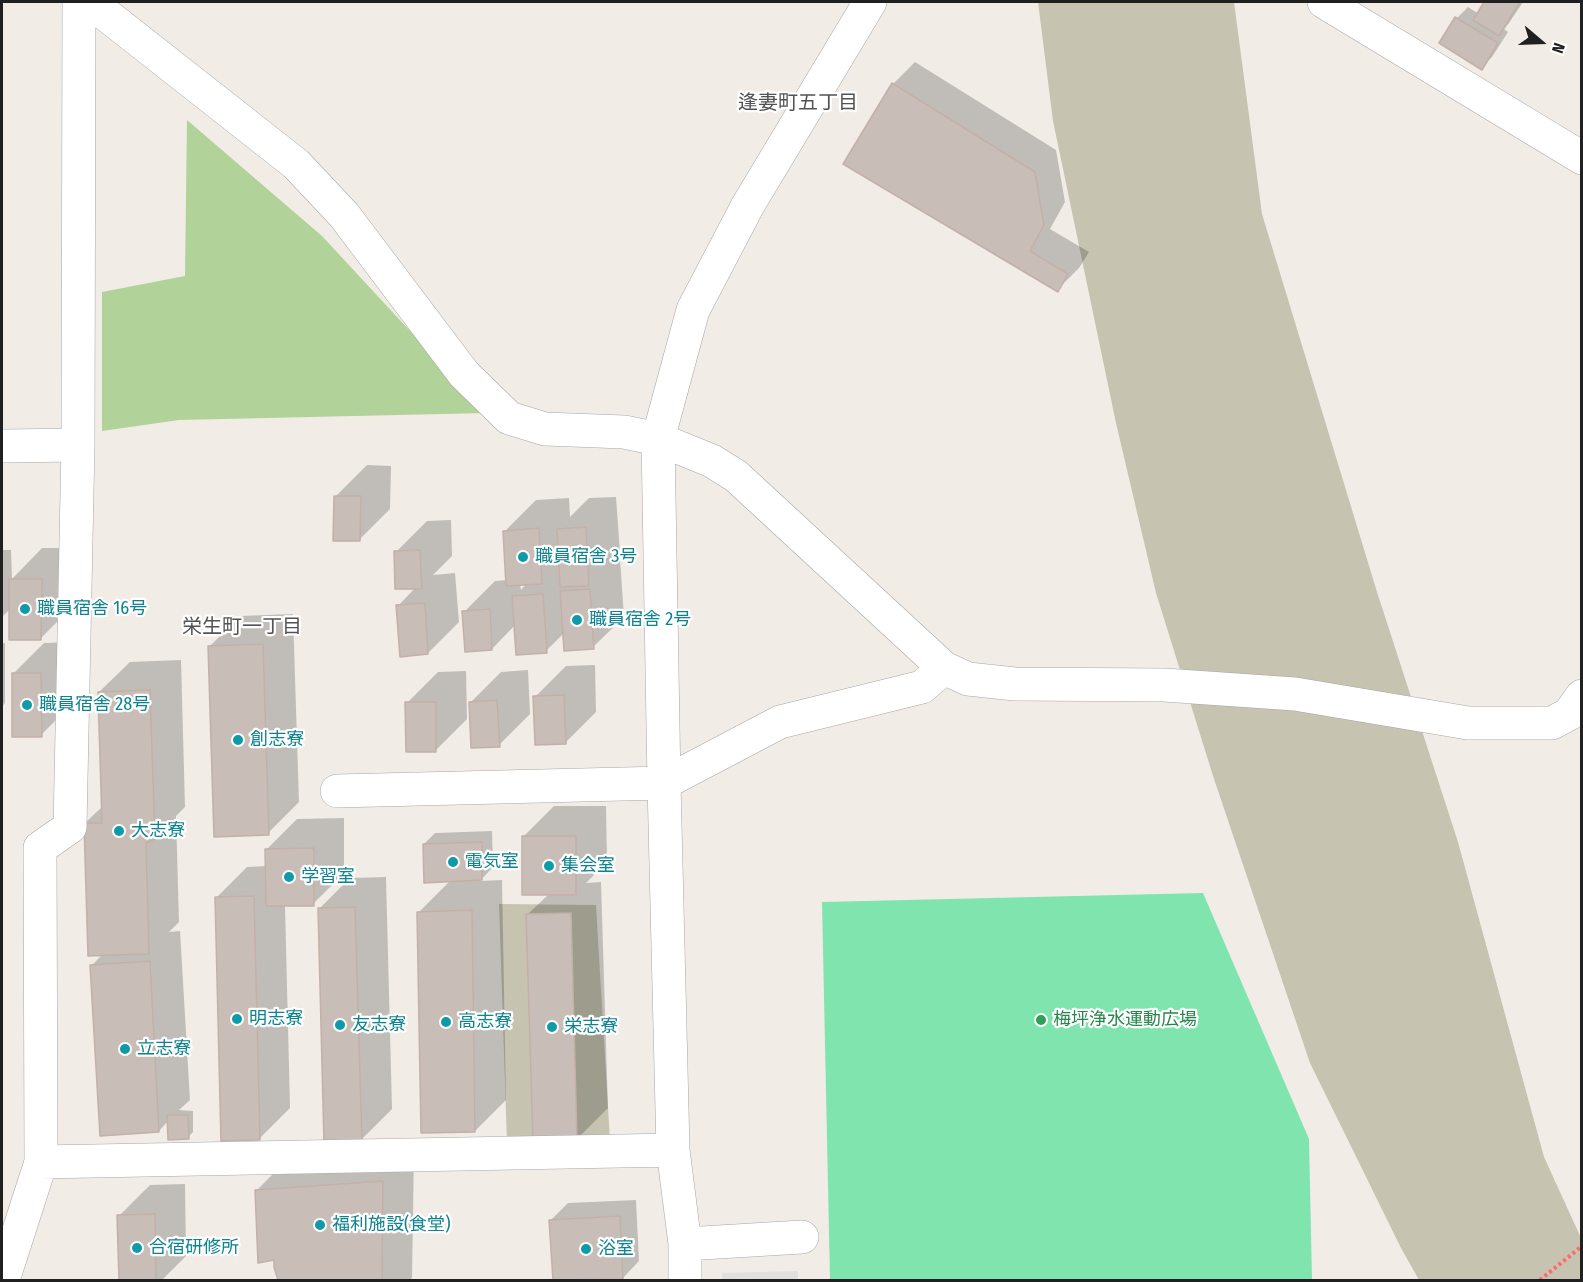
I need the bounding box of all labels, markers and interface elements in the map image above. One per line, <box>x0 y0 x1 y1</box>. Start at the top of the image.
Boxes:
north arrow <box>1511 12 1571 72</box>
text: N <box>1548 40 1569 56</box>
district label: 逢妻町五丁目 <box>738 91 858 115</box>
place label: 職員宿舎 3号 <box>535 546 637 568</box>
marker: 職員宿舎 3号 <box>516 550 530 564</box>
place label: 職員宿舎 16号 <box>37 598 147 620</box>
marker: 職員宿舎 16号 <box>18 602 32 616</box>
place label: 職員宿舎 2号 <box>589 609 691 631</box>
marker: 職員宿舎 2号 <box>570 613 584 627</box>
district label: 栄生町一丁目 <box>182 615 302 639</box>
place label: 職員宿舎 28号 <box>39 694 150 716</box>
marker: 職員宿舎 28号 <box>20 698 34 712</box>
place label: 創志寮 <box>250 729 304 751</box>
marker: 創志寮 <box>231 733 245 747</box>
place label: 大志寮 <box>131 820 185 842</box>
marker: 大志寮 <box>112 824 126 838</box>
place label: 電気室 <box>465 851 519 873</box>
marker: 電気室 <box>446 855 460 869</box>
place label: 集会室 <box>561 855 615 877</box>
marker: 集会室 <box>542 859 556 873</box>
place label: 学習室 <box>301 866 355 888</box>
marker: 学習室 <box>282 870 296 884</box>
place label: 明志寮 <box>249 1008 303 1030</box>
place label: 梅坪浄水運動広場 <box>1053 1009 1197 1031</box>
place label: 高志寮 <box>458 1011 512 1033</box>
marker: 明志寮 <box>230 1012 244 1026</box>
marker: 梅坪浄水運動広場 <box>1034 1013 1048 1027</box>
place label: 友志寮 <box>352 1014 406 1036</box>
marker: 高志寮 <box>439 1015 453 1029</box>
place label: 栄志寮 <box>564 1016 618 1038</box>
marker: 友志寮 <box>333 1018 347 1032</box>
marker: 栄志寮 <box>545 1020 559 1034</box>
place label: 立志寮 <box>137 1038 191 1060</box>
marker: 立志寮 <box>118 1042 132 1056</box>
place label: 福利施設(食堂) <box>332 1214 451 1236</box>
marker: 福利施設(食堂) <box>313 1218 327 1232</box>
place label: 合宿研修所 <box>149 1237 239 1259</box>
place label: 浴室 <box>598 1238 634 1260</box>
marker: 合宿研修所 <box>130 1241 144 1255</box>
marker: 浴室 <box>579 1242 593 1256</box>

